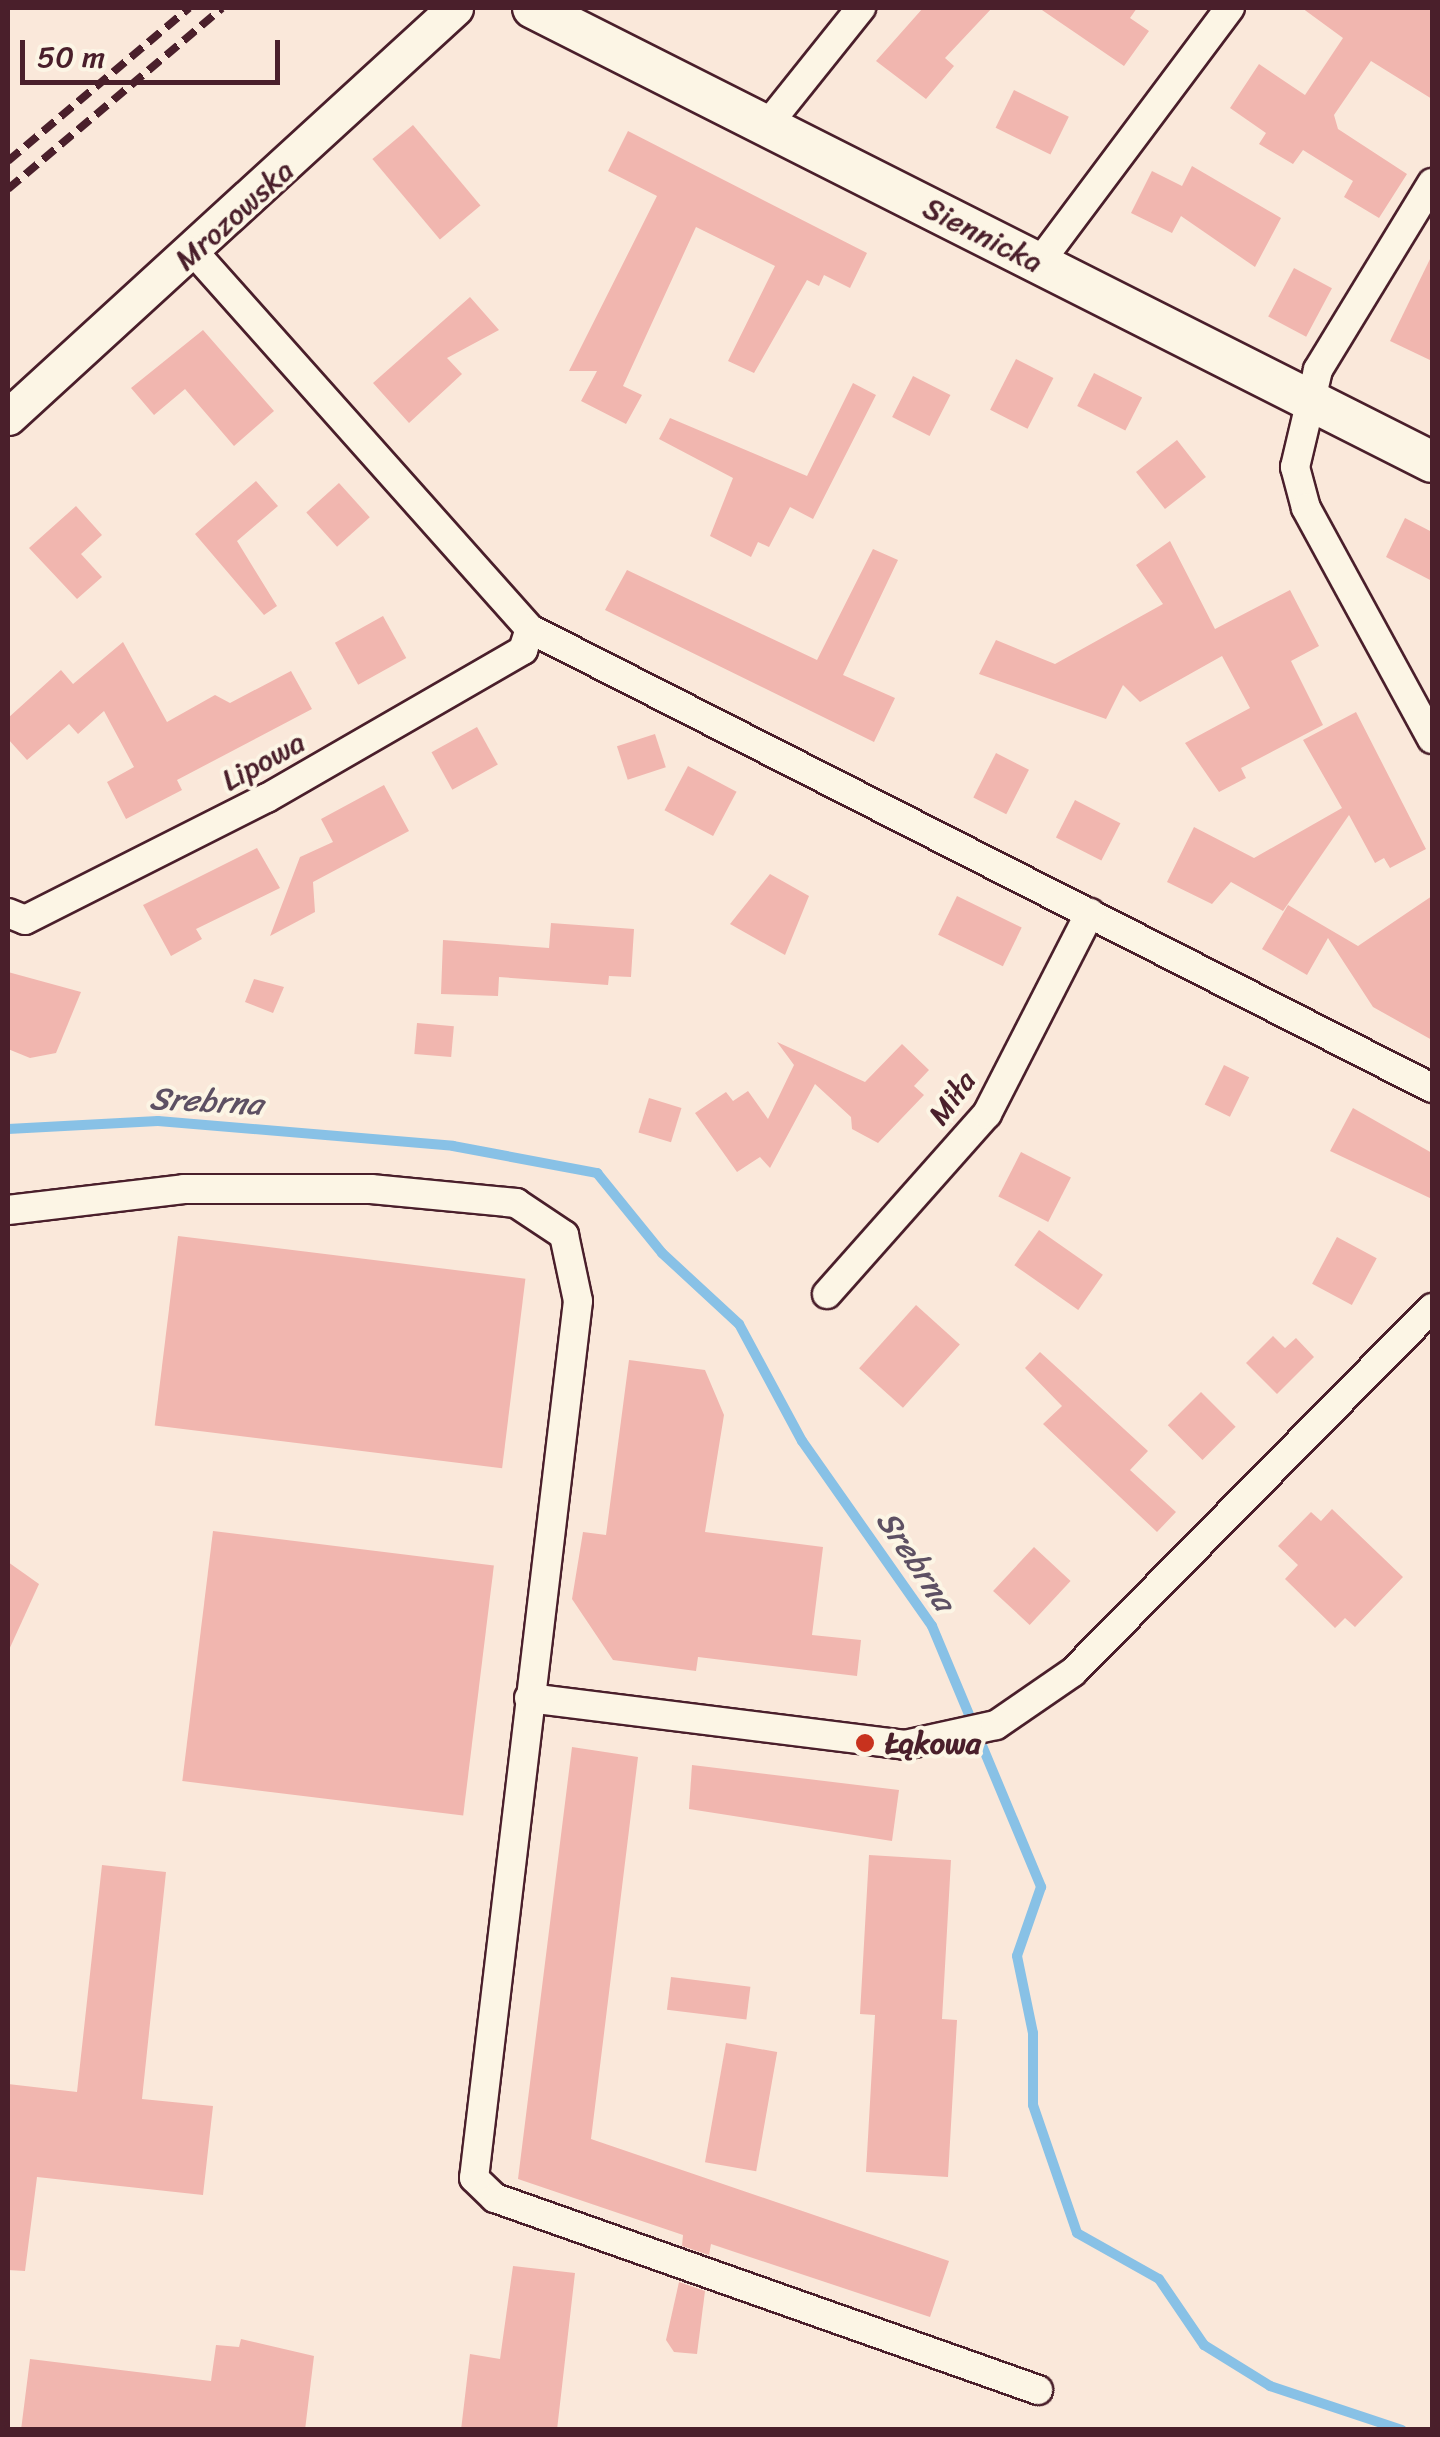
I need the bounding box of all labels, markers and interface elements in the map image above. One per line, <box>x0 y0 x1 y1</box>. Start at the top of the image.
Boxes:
scale bar <box>25 20 285 82</box>
text: 50 m <box>37 30 105 84</box>
street label: Mrozowska <box>167 152 301 278</box>
street label: Siennicka <box>917 190 1049 280</box>
street label: Lipowa <box>215 724 311 798</box>
street label: Miła <box>921 1064 983 1132</box>
water label: Srebrna <box>148 1080 264 1124</box>
water label: Srebrna <box>867 1503 963 1619</box>
place label: Łąkowa <box>885 1725 981 1761</box>
marker: Łąkowa <box>854 1732 876 1754</box>

